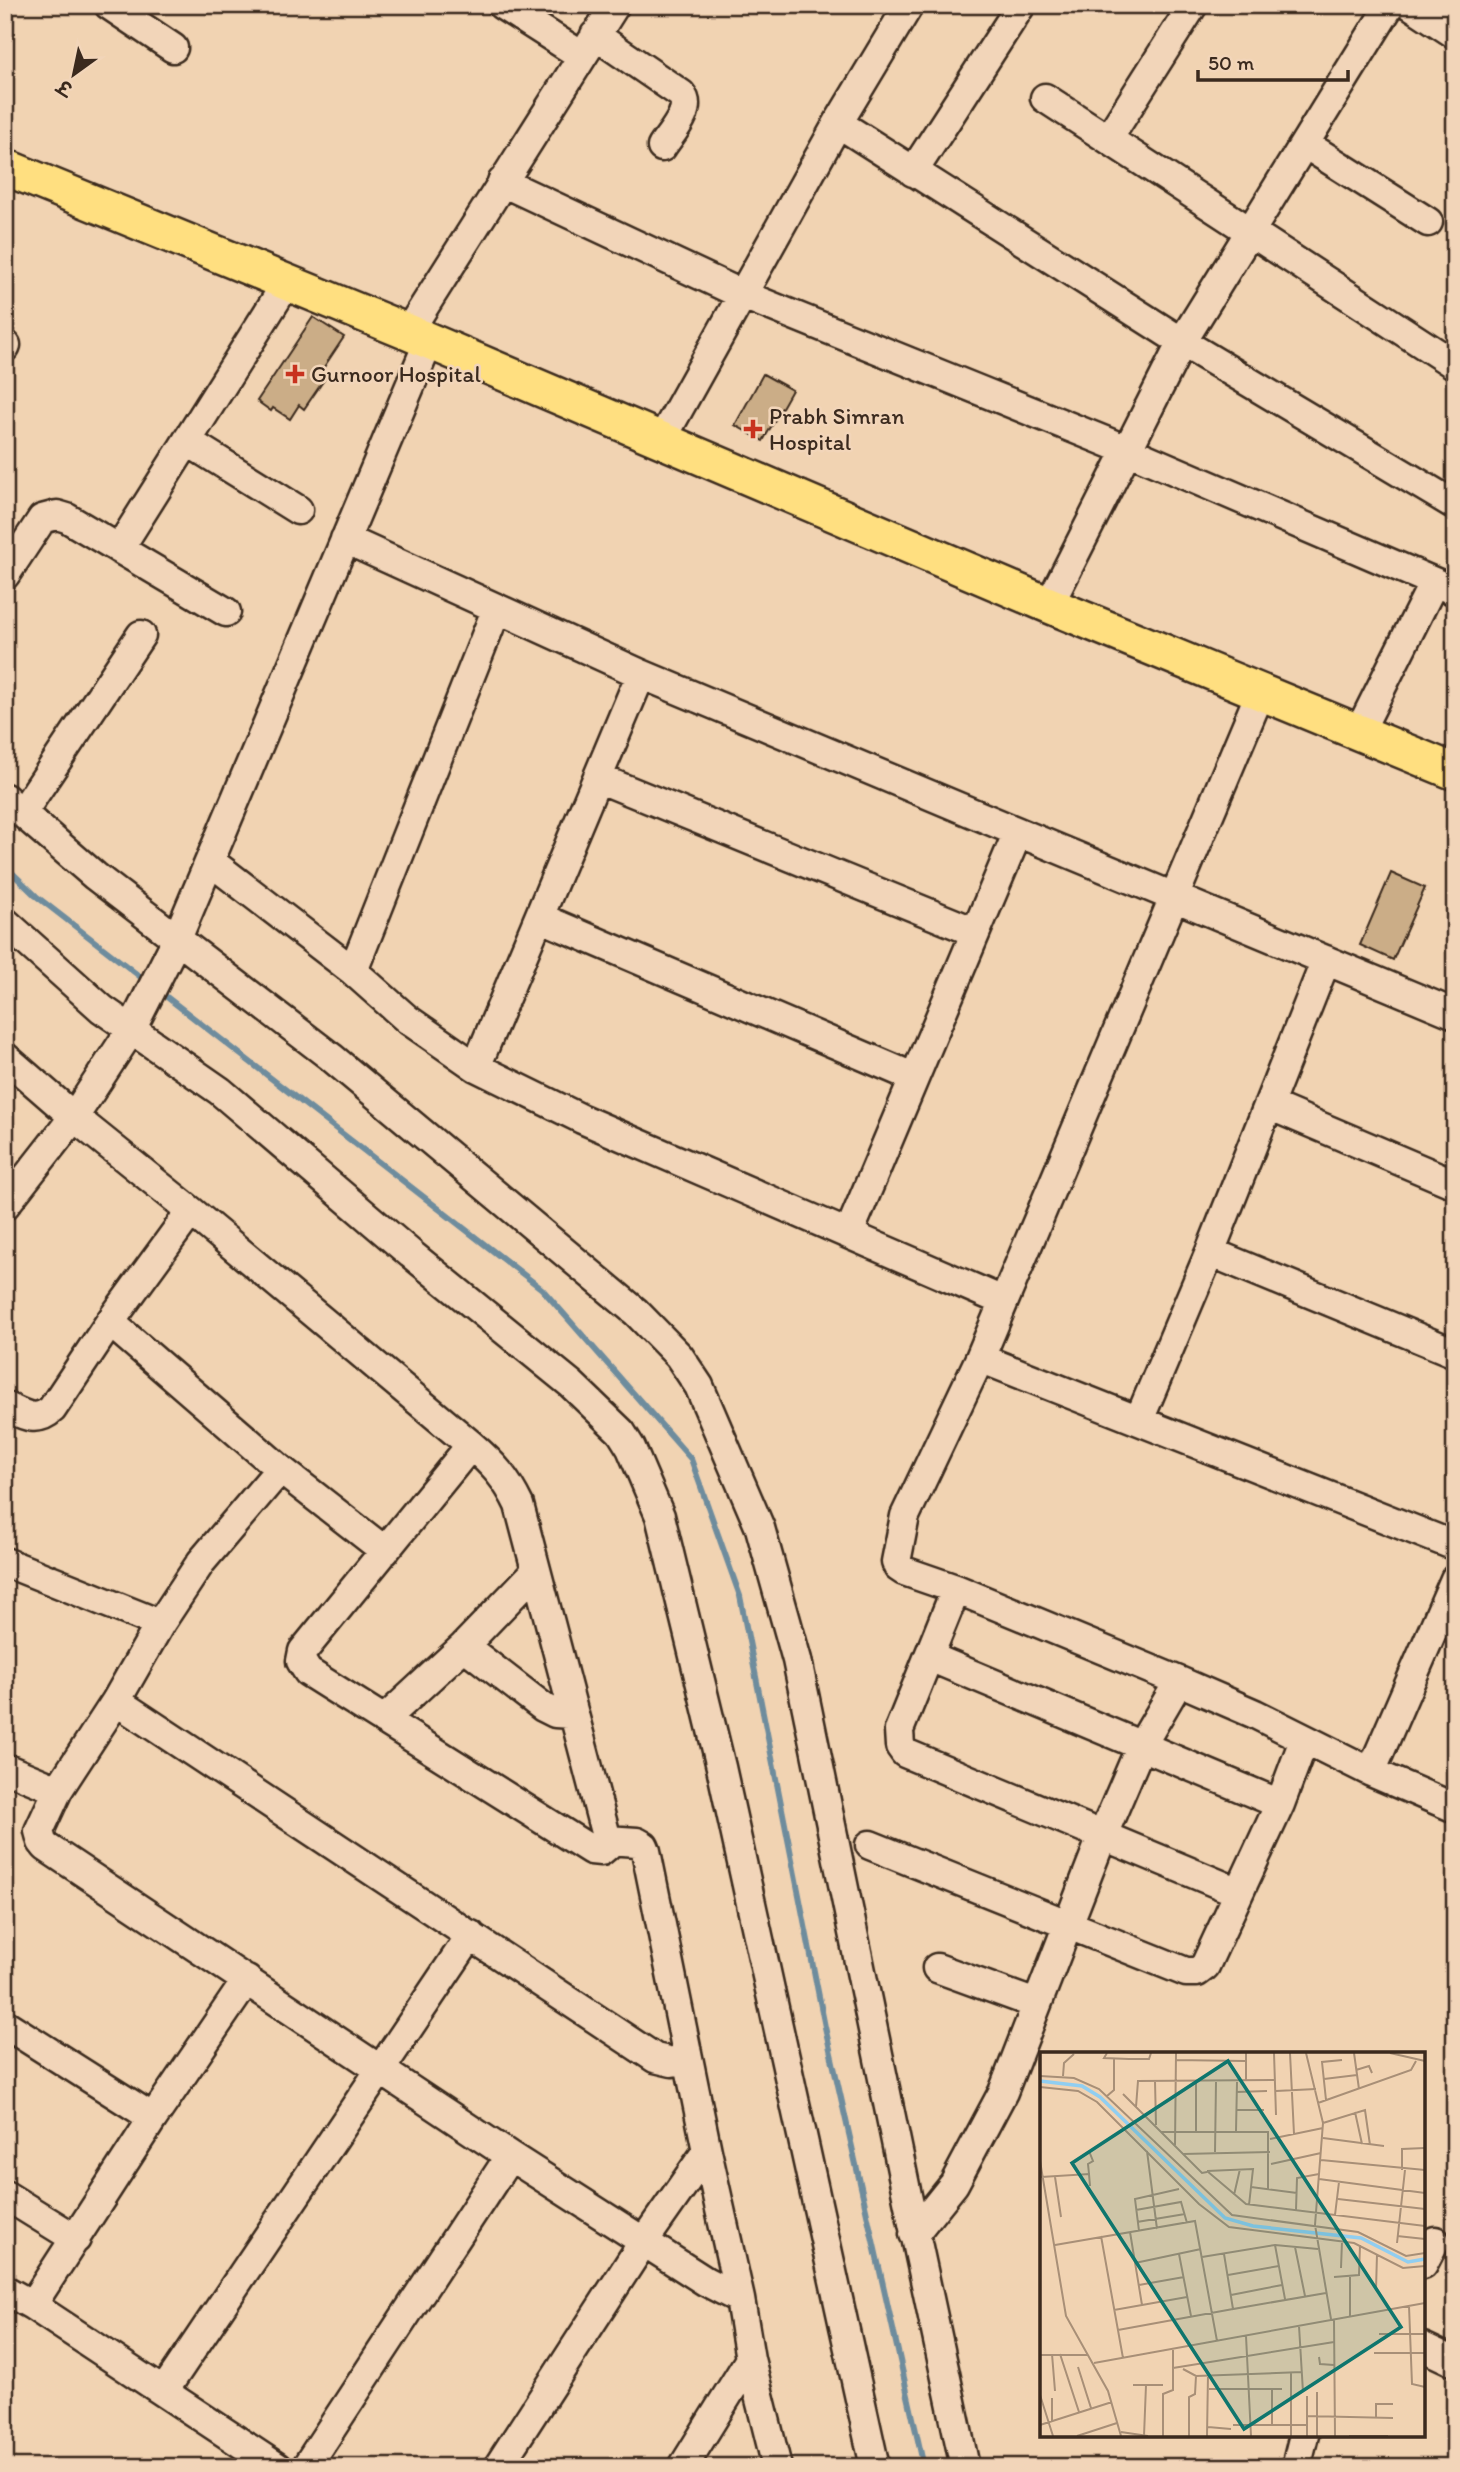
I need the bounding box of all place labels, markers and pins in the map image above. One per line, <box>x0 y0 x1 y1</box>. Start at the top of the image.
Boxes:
place label: Gurnoor Hospital <box>311 360 481 388</box>
marker: Gurnoor Hospital <box>285 364 305 384</box>
place label: Prabh Simran Hospital <box>769 402 904 456</box>
marker: Prabh Simran Hospital <box>743 419 763 439</box>

